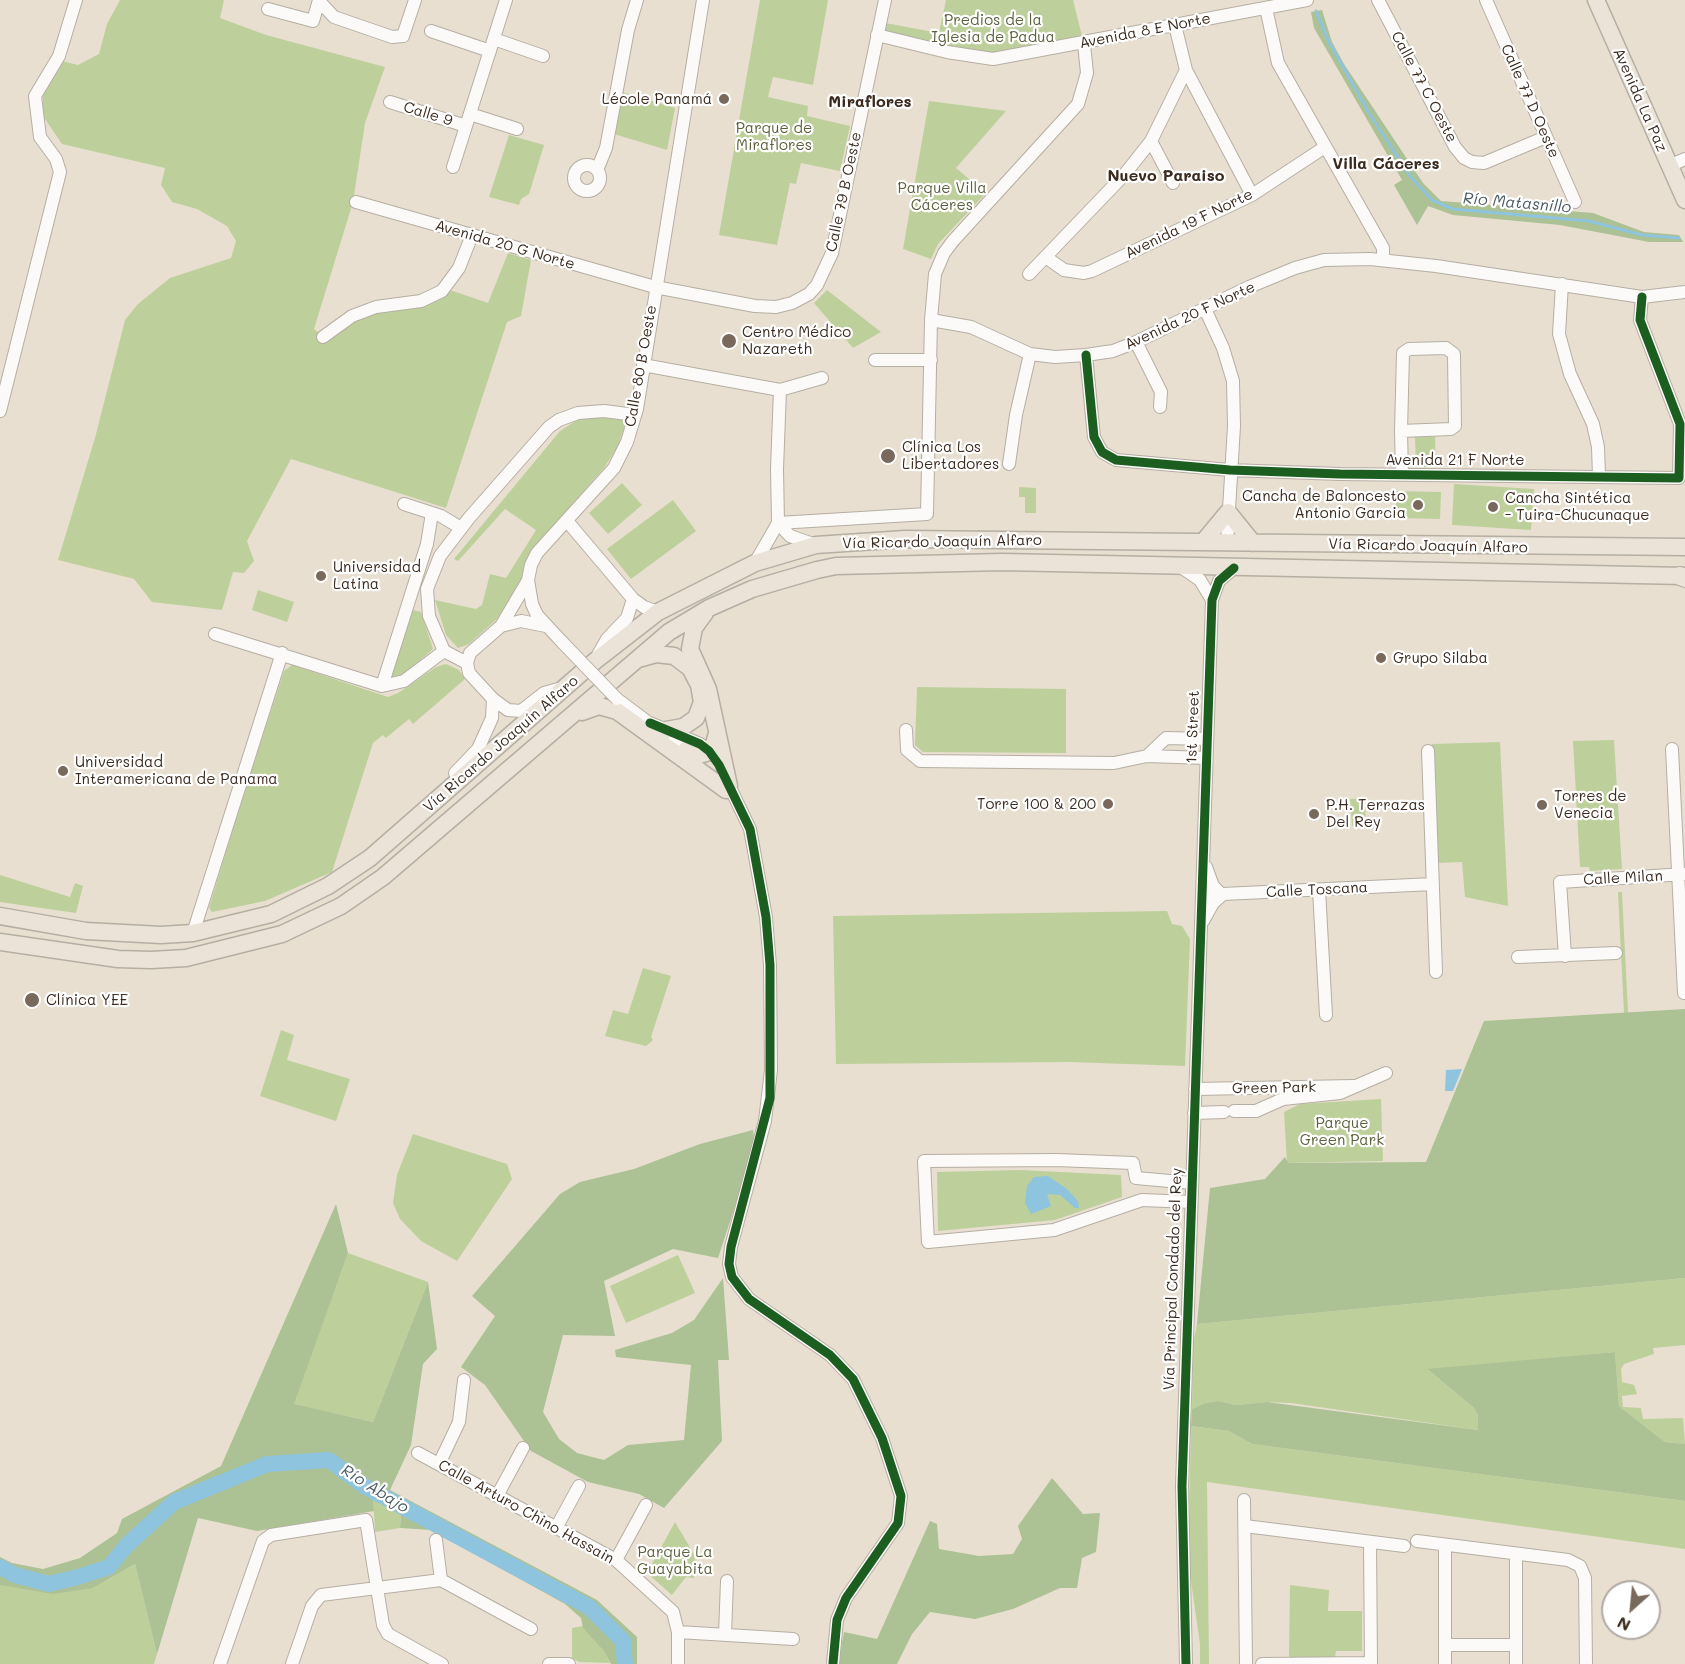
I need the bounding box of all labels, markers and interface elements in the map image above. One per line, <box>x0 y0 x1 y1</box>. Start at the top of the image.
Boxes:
street label: Avenida 8 E Norte <box>1078 9 1212 53</box>
park label: Predios de la Iglesia de Padua <box>931 11 1055 46</box>
street label: Calle 77 C Oeste <box>1387 28 1461 146</box>
street label: Calle 77 D Oeste <box>1497 41 1563 161</box>
street label: Avenida La Paz <box>1609 45 1671 155</box>
place label: Lécole Panamá <box>602 90 712 108</box>
marker: Lécole Panamá <box>717 92 731 106</box>
district label: Miraflores <box>828 92 912 112</box>
street label: Calle 9 <box>401 98 455 130</box>
park label: Parque de Miraflores <box>736 119 812 154</box>
street label: Calle 79 B Oeste <box>823 130 865 254</box>
district label: Villa Cáceres <box>1333 154 1439 174</box>
district label: Nuevo Paraiso <box>1107 166 1225 186</box>
park label: Parque Villa Cáceres <box>897 179 987 214</box>
street label: Avenida 19 F Norte <box>1122 185 1256 263</box>
water label: Río Matasnillo <box>1462 189 1572 217</box>
street label: Avenida 20 G Norte <box>433 216 577 274</box>
street label: Avenida 20 F Norte <box>1122 278 1258 354</box>
street label: Calle 80 B Oeste <box>621 304 661 428</box>
place label: Centro Médico Nazareth <box>742 323 851 358</box>
marker: Centro Médico Nazareth <box>720 332 738 350</box>
place label: Clínica Los Libertadores <box>902 438 999 473</box>
marker: Clínica Los Libertadores <box>879 447 897 465</box>
street label: Avenida 21 F Norte <box>1385 451 1525 469</box>
place label: Cancha de Baloncesto Antonio Garcia <box>1242 487 1406 522</box>
place label: Cancha Sintética - Tuira-Chucunaque <box>1505 489 1650 524</box>
marker: Cancha de Baloncesto Antonio Garcia <box>1411 498 1425 512</box>
marker: Cancha Sintética - Tuira-Chucunaque <box>1486 500 1500 514</box>
street label: Vía Ricardo Joaquín Alfaro <box>842 531 1042 553</box>
street label: Vía Ricardo Joaquín Alfaro <box>1328 535 1528 557</box>
place label: Universidad Latina <box>333 558 421 593</box>
marker: Universidad Latina <box>314 569 328 583</box>
place label: Grupo Silaba <box>1393 649 1488 667</box>
marker: Grupo Silaba <box>1374 651 1388 665</box>
street label: Vía Ricardo Joaquín Alfaro <box>420 672 582 816</box>
street label: 1st Street <box>1183 690 1203 764</box>
place label: Universidad Interamericana de Panama <box>75 753 278 788</box>
marker: Universidad Interamericana de Panama <box>56 764 70 778</box>
place label: Torres de Venecia <box>1554 787 1626 822</box>
place label: Torre 100 & 200 <box>977 795 1096 813</box>
place label: P.H. Terrazas Del Rey <box>1326 796 1425 831</box>
marker: Torre 100 & 200 <box>1101 797 1115 811</box>
marker: Torres de Venecia <box>1535 798 1549 812</box>
marker: P.H. Terrazas Del Rey <box>1307 807 1321 821</box>
street label: Calle Milan <box>1583 867 1663 889</box>
street label: Calle Toscana <box>1266 878 1368 902</box>
marker: Clínica YEE <box>23 991 41 1009</box>
place label: Clínica YEE <box>46 991 128 1009</box>
street label: Green Park <box>1232 1078 1316 1098</box>
park label: Parque Green Park <box>1300 1114 1384 1149</box>
street label: Vía Principal Condado del Rey <box>1160 1167 1186 1391</box>
street label: Calle Arturo Chino Hassain <box>435 1456 617 1568</box>
water label: Río Abajo <box>338 1461 412 1517</box>
park label: Parque La Guayabita <box>637 1543 713 1578</box>
north arrow <box>1601 1580 1661 1640</box>
text: N <box>1613 1613 1634 1637</box>

